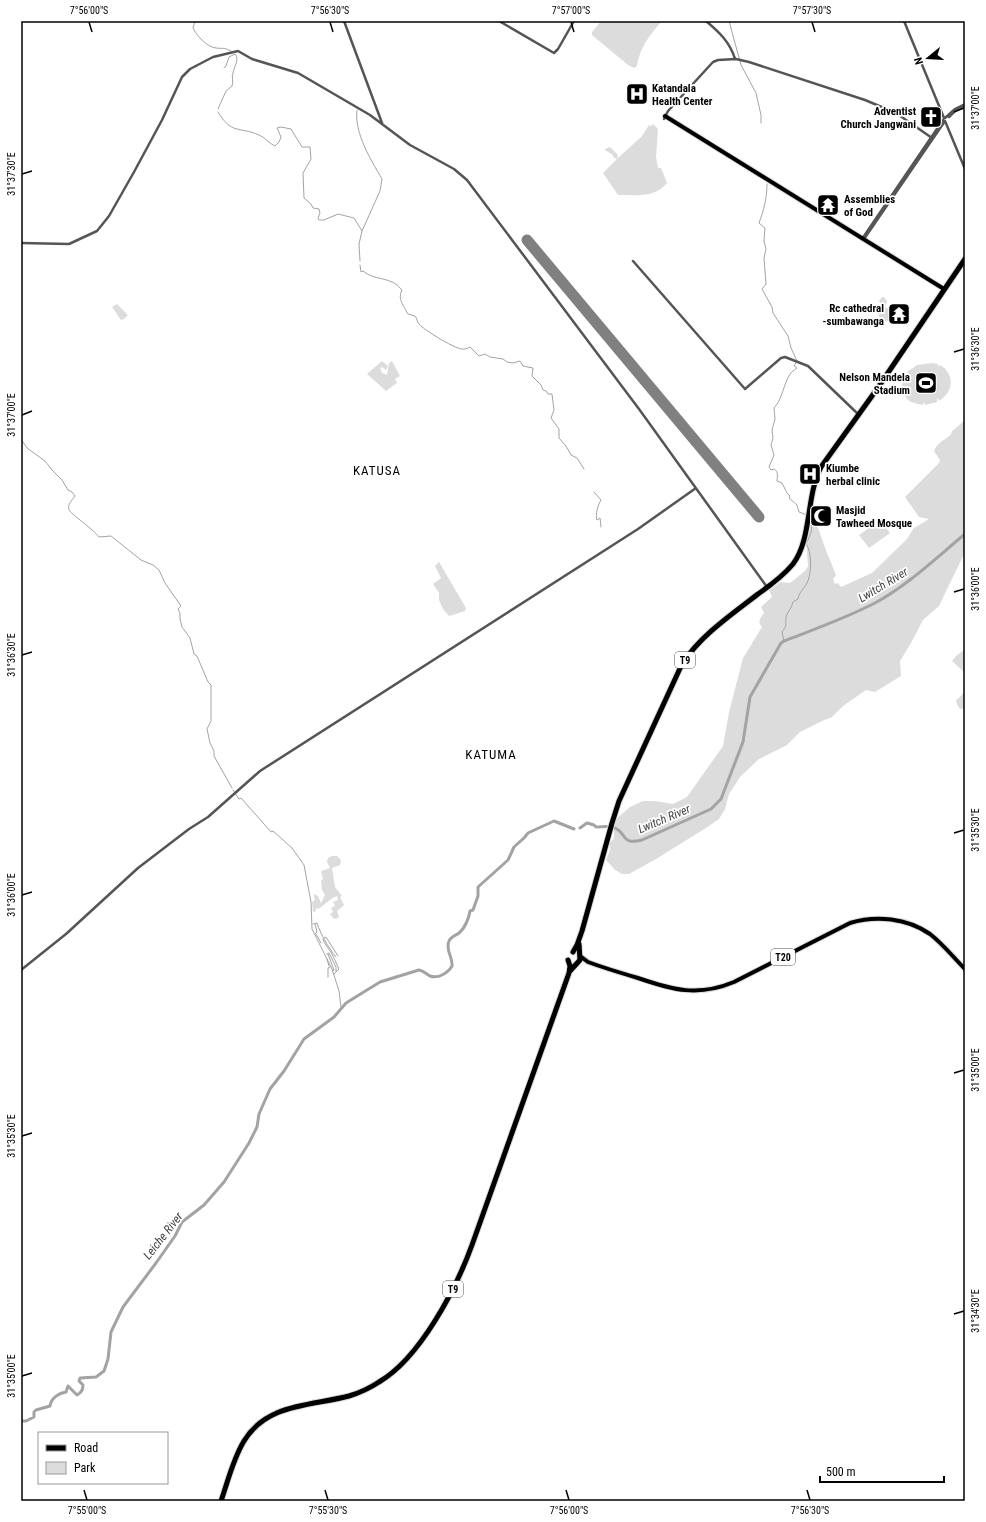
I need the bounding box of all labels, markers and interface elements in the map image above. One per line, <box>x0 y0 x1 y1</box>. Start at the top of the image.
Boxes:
text: 7°56'00"S <box>70 5 108 16</box>
text: 7°56'30"S <box>311 5 349 16</box>
text: 7°57'00"S <box>552 5 590 16</box>
text: 7°57'30"S <box>793 5 831 16</box>
north arrow <box>908 38 948 78</box>
text: N <box>912 55 926 66</box>
hospital icon: Katandala Health Center <box>624 81 650 107</box>
place label: Katandala Health Center <box>652 82 713 108</box>
text: 31°37'00"E <box>970 86 981 130</box>
church icon: Adventist Church Jangwani <box>918 104 944 130</box>
place label: Adventist Church Jangwani <box>840 105 917 131</box>
text: 31°37'30"E <box>6 152 17 196</box>
temple icon: Assemblies of God <box>815 192 841 218</box>
place label: Assemblies of God <box>844 193 895 219</box>
temple icon: Rc cathedral -sumbawanga <box>886 301 912 327</box>
place label: Rc cathedral -sumbawanga <box>823 302 884 328</box>
text: 31°36'30"E <box>970 327 981 371</box>
sports icon: Nelson Mandela Stadium <box>913 370 939 396</box>
place label: Nelson Mandela Stadium <box>839 371 910 397</box>
text: 31°37'00"E <box>6 393 17 437</box>
hospital icon: Kiumbe herbal clinic <box>797 461 823 487</box>
place label: Kiumbe herbal clinic <box>826 462 880 488</box>
district label: KATUSA <box>353 463 401 478</box>
mosque icon: Masjid Tawheed Mosque <box>808 503 834 529</box>
place label: Masjid Tawheed Mosque <box>836 504 912 530</box>
water label: Lwitch River <box>856 565 911 605</box>
text: 31°36'00"E <box>970 567 981 611</box>
text: 31°36'30"E <box>6 633 17 677</box>
road number: T9 <box>675 652 695 668</box>
district label: KATUMA <box>465 747 517 762</box>
water label: Lwitch River <box>636 802 693 836</box>
text: 31°35'30"E <box>970 808 981 852</box>
text: 31°36'00"E <box>6 873 17 917</box>
road number: T20 <box>771 949 795 965</box>
text: 31°35'00"E <box>970 1048 981 1092</box>
text: 31°35'30"E <box>6 1114 17 1158</box>
water label: Leiche River <box>140 1209 186 1262</box>
road number: T9 <box>443 1281 463 1297</box>
text: 31°34'30"E <box>970 1289 981 1333</box>
text: 31°35'00"E <box>6 1354 17 1398</box>
legend <box>38 1432 168 1484</box>
text: Road <box>74 1441 98 1455</box>
scale bar <box>820 1458 944 1484</box>
text: Park <box>74 1461 96 1475</box>
text: 500 m <box>826 1465 856 1479</box>
text: 7°55'00"S <box>68 1505 106 1516</box>
text: 7°55'30"S <box>309 1505 347 1516</box>
text: 7°56'00"S <box>550 1505 588 1516</box>
text: 7°56'30"S <box>791 1505 829 1516</box>

